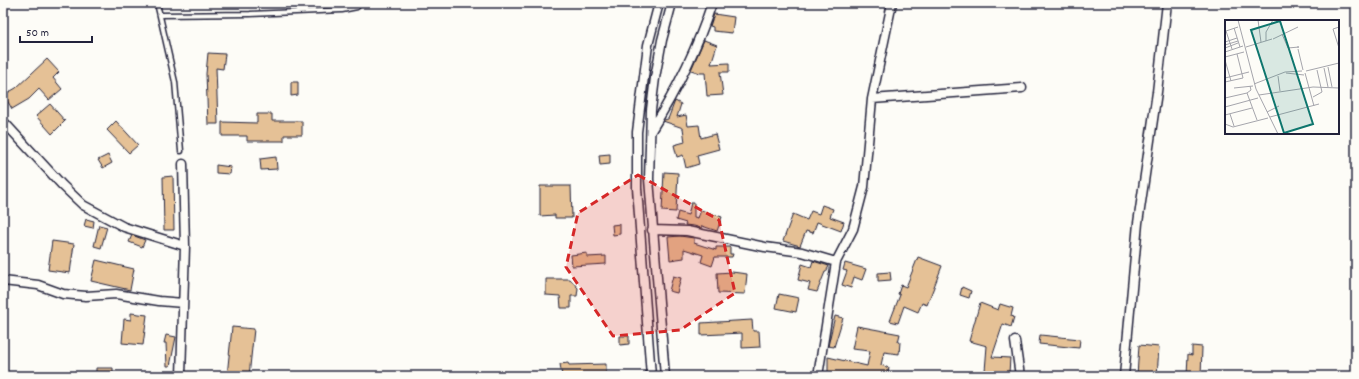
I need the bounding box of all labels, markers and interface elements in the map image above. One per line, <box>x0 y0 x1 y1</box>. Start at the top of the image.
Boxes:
scale bar <box>20 18 92 44</box>
inset map <box>1225 20 1339 134</box>
text: 50 m <box>26 25 49 42</box>

